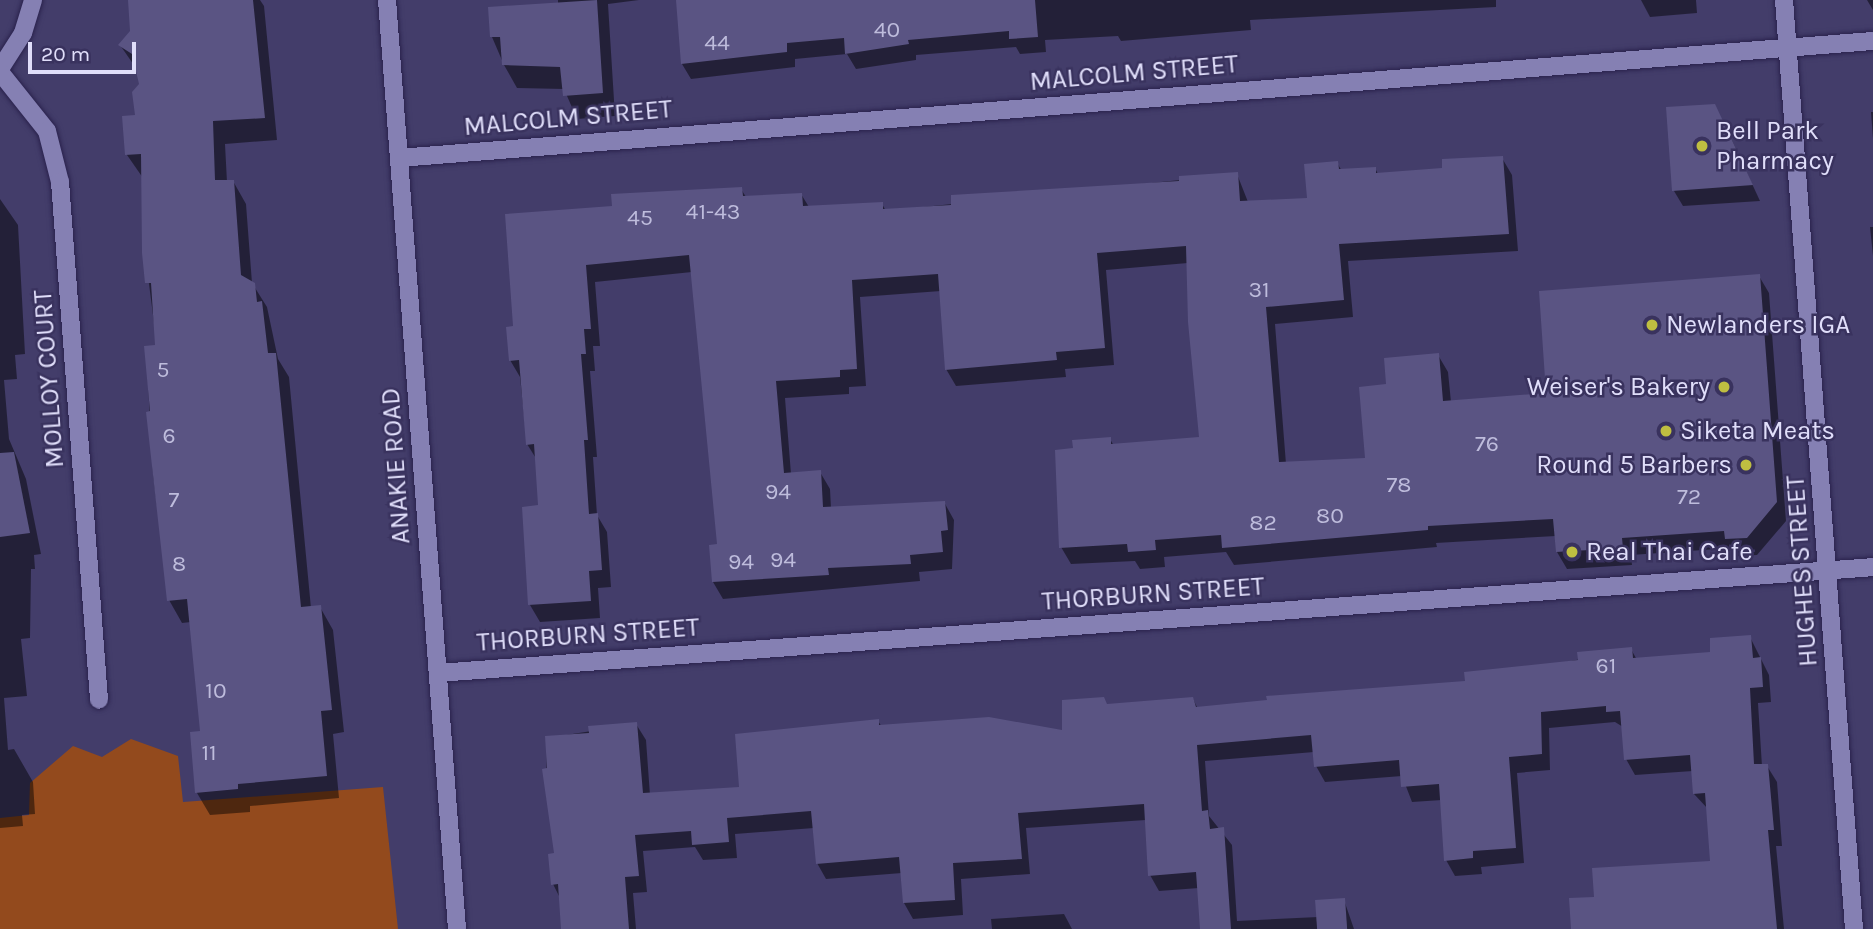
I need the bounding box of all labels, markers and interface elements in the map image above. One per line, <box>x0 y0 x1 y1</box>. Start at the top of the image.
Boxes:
house number: 40 <box>874 16 900 44</box>
scale bar <box>32 28 140 72</box>
house number: 44 <box>704 29 730 57</box>
text: 20 m <box>41 42 90 66</box>
street label: MALCOLM STREET <box>1028 48 1240 98</box>
street label: MALCOLM STREET <box>462 93 674 143</box>
place label: Bell Park Pharmacy <box>1716 115 1834 176</box>
marker: Bell Park Pharmacy <box>1694 138 1710 154</box>
house number: 41-43 <box>686 198 740 226</box>
house number: 45 <box>627 204 653 232</box>
house number: 31 <box>1248 276 1270 304</box>
street label: MOLLOY COURT <box>27 289 71 469</box>
place label: Newlanders IGA <box>1666 309 1850 341</box>
marker: Newlanders IGA <box>1644 317 1660 333</box>
house number: 5 <box>157 356 169 384</box>
place label: Weiser's Bakery <box>1527 371 1710 403</box>
marker: Weiser's Bakery <box>1716 379 1732 395</box>
street label: ANAKIE ROAD <box>375 387 417 545</box>
place label: Siketa Meats <box>1680 415 1835 447</box>
house number: 6 <box>162 422 176 450</box>
marker: Siketa Meats <box>1658 423 1674 439</box>
house number: 76 <box>1475 430 1499 458</box>
place label: Round 5 Barbers <box>1536 449 1732 481</box>
marker: Round 5 Barbers <box>1738 457 1754 473</box>
house number: 78 <box>1387 471 1411 499</box>
street label: HUGHES STREET <box>1780 474 1824 668</box>
house number: 94 <box>765 478 791 506</box>
house number: 72 <box>1677 483 1701 511</box>
house number: 7 <box>169 486 179 514</box>
house number: 80 <box>1316 502 1344 530</box>
house number: 82 <box>1249 509 1277 537</box>
place label: Real Thai Cafe <box>1586 536 1752 568</box>
marker: Real Thai Cafe <box>1564 544 1580 560</box>
house number: 94 <box>770 546 796 574</box>
house number: 94 <box>728 548 754 576</box>
house number: 8 <box>172 550 186 578</box>
street label: THORBURN STREET <box>1041 571 1265 617</box>
street label: THORBURN STREET <box>476 612 700 658</box>
house number: 61 <box>1596 652 1616 680</box>
house number: 10 <box>205 677 227 705</box>
house number: 11 <box>201 739 217 767</box>

